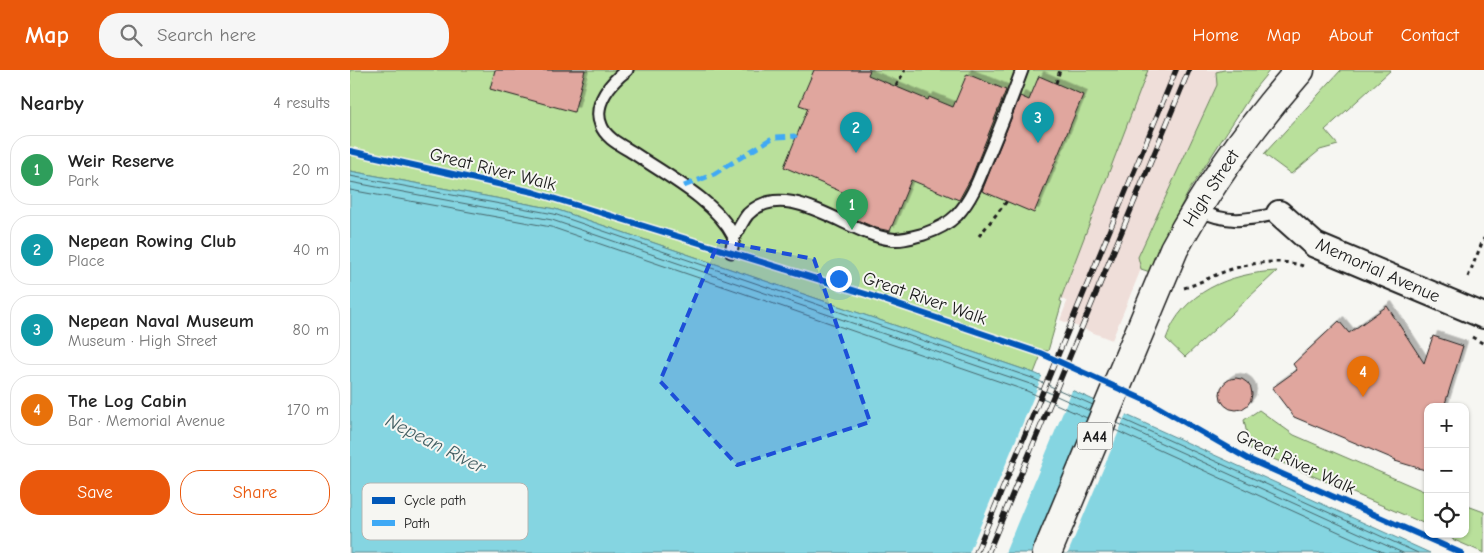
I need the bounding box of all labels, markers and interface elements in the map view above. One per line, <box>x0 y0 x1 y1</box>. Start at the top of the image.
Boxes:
search box <box>99 13 449 58</box>
text: Map <box>25 21 69 49</box>
icon: search <box>117 21 145 49</box>
text: Search here <box>157 24 256 46</box>
text: Home <box>1192 25 1239 46</box>
text: Map <box>1267 25 1301 46</box>
text: About <box>1329 25 1373 46</box>
text: Contact <box>1401 25 1459 46</box>
text: Nearby <box>20 91 84 115</box>
text: 4 results <box>273 94 330 112</box>
pin: 3 <box>1022 102 1054 143</box>
pin: 2 <box>840 112 872 153</box>
street label: Great River Walk <box>427 144 559 195</box>
street label: High Street <box>1179 145 1244 231</box>
text: Weir Reserve <box>68 150 174 172</box>
text: 1 <box>34 161 40 179</box>
text: 20 m <box>292 161 329 179</box>
text: Park <box>68 172 99 190</box>
pin: 1 <box>836 189 868 230</box>
text: Nepean Rowing Club <box>68 230 236 252</box>
street label: Memorial Avenue <box>1312 234 1443 307</box>
text: 2 <box>33 241 41 259</box>
text: 40 m <box>293 241 329 259</box>
text: Place <box>68 252 104 270</box>
your location <box>826 266 852 292</box>
street label: Great River Walk <box>860 267 990 330</box>
text: Nepean Naval Museum <box>68 310 254 332</box>
text: 3 <box>33 321 41 339</box>
text: 80 m <box>292 321 329 339</box>
text: Museum · High Street <box>68 332 217 350</box>
pin: 4 <box>1347 356 1379 397</box>
text: The Log Cabin <box>68 390 187 412</box>
text: 4 <box>33 401 41 419</box>
text: 170 m <box>287 401 329 419</box>
map controls <box>1424 403 1469 538</box>
button: + <box>1424 403 1469 448</box>
water label: Nepean River <box>382 409 490 479</box>
text: Bar · Memorial Avenue <box>68 412 225 430</box>
road number: A44 <box>1078 422 1112 450</box>
street label: Great River Walk <box>1233 426 1359 499</box>
button: − <box>1424 448 1469 493</box>
button: Save <box>20 470 170 515</box>
button: Share <box>180 470 330 515</box>
legend <box>362 483 528 540</box>
text: Cycle path <box>404 492 466 509</box>
button: locate <box>1424 493 1469 538</box>
text: Path <box>404 515 430 532</box>

